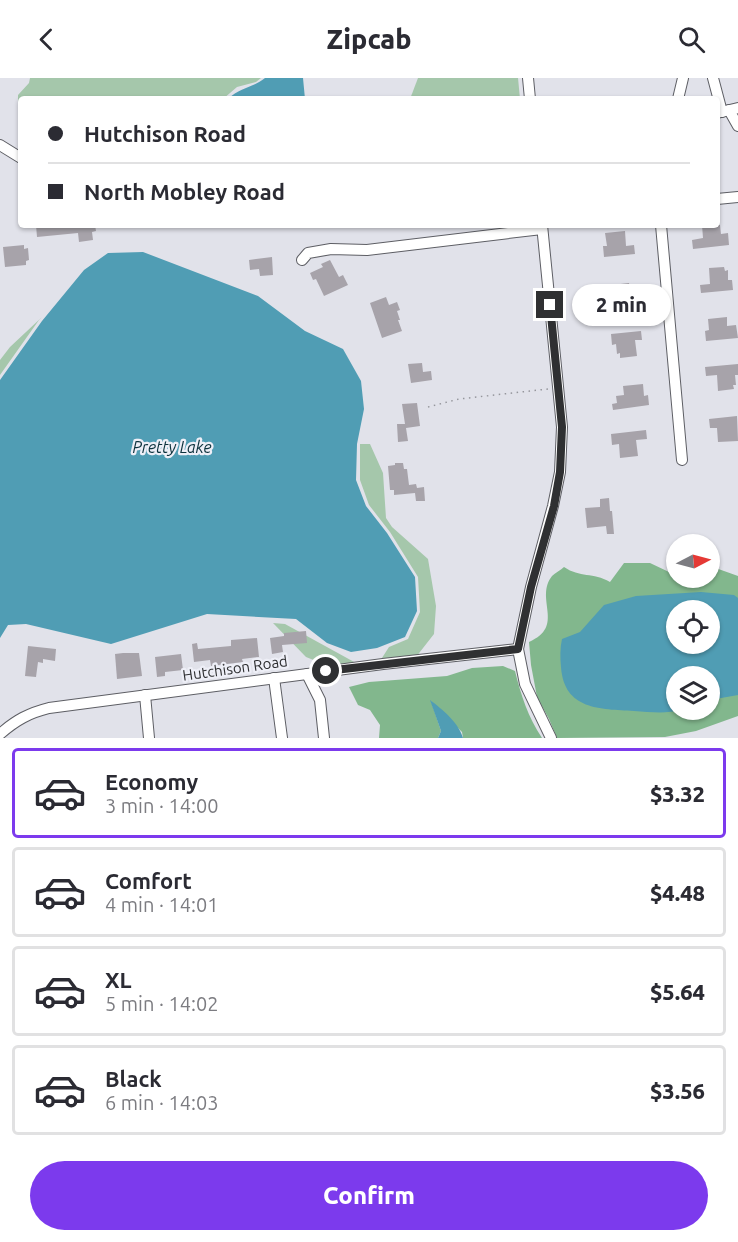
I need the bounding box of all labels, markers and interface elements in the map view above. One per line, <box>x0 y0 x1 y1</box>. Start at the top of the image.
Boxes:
icon: back <box>30 23 63 56</box>
icon: search <box>675 23 708 56</box>
text: Zipcab <box>327 24 411 54</box>
text: Hutchison Road <box>84 121 246 146</box>
text: North Mobley Road <box>84 179 285 204</box>
callout: 2 min <box>571 284 670 326</box>
route end <box>536 291 563 318</box>
text: 2 min <box>596 293 647 316</box>
water label: Pretty Lake <box>132 438 212 456</box>
north arrow <box>666 534 720 588</box>
map controls <box>666 534 720 720</box>
button: locate <box>666 600 720 654</box>
street label: Hutchison Road <box>181 652 289 684</box>
route start <box>312 657 339 684</box>
button: layers <box>666 666 720 720</box>
icon: car <box>33 766 87 820</box>
text: Economy <box>105 769 198 794</box>
text: $3.32 <box>650 781 705 806</box>
text: 3 min · 14:00 <box>105 794 219 817</box>
icon: car <box>33 865 87 919</box>
text: Comfort <box>105 868 192 893</box>
text: $4.48 <box>650 880 705 905</box>
text: 4 min · 14:01 <box>105 893 219 916</box>
icon: car <box>33 964 87 1018</box>
text: XL <box>105 967 132 992</box>
text: $5.64 <box>650 979 705 1004</box>
text: 5 min · 14:02 <box>105 992 219 1015</box>
icon: car <box>33 1063 87 1117</box>
text: Black <box>105 1066 162 1091</box>
text: $3.56 <box>650 1078 705 1103</box>
text: 6 min · 14:03 <box>105 1091 219 1114</box>
button: Confirm <box>30 1161 708 1230</box>

